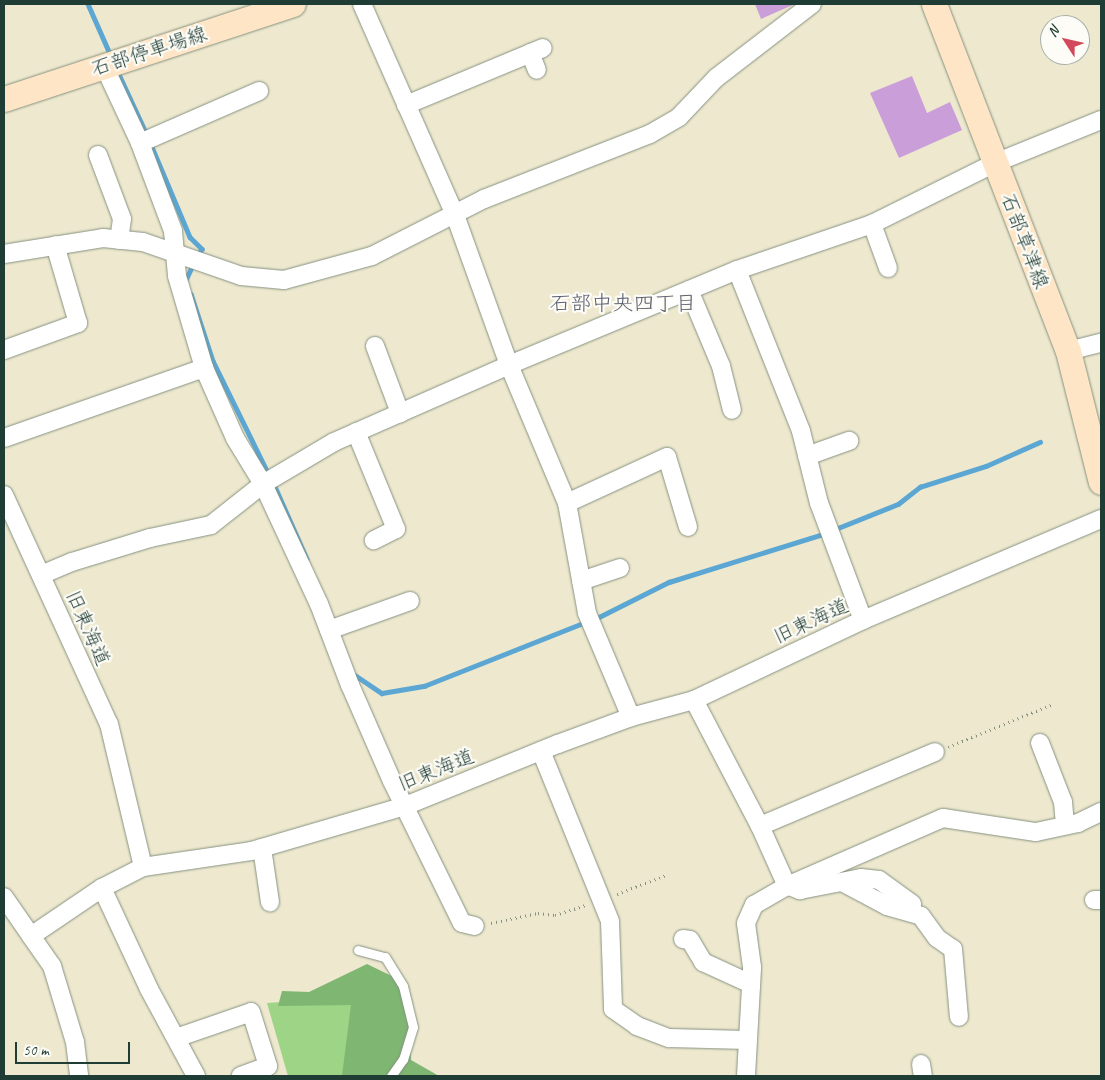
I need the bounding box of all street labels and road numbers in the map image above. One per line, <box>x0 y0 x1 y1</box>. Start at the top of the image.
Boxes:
street label: 石部停車場線 <box>88 21 210 81</box>
street label: 石部草津線 <box>996 190 1054 292</box>
street label: 旧東海道 <box>61 587 115 669</box>
street label: 旧東海道 <box>770 593 852 649</box>
street label: 旧東海道 <box>394 744 478 796</box>

